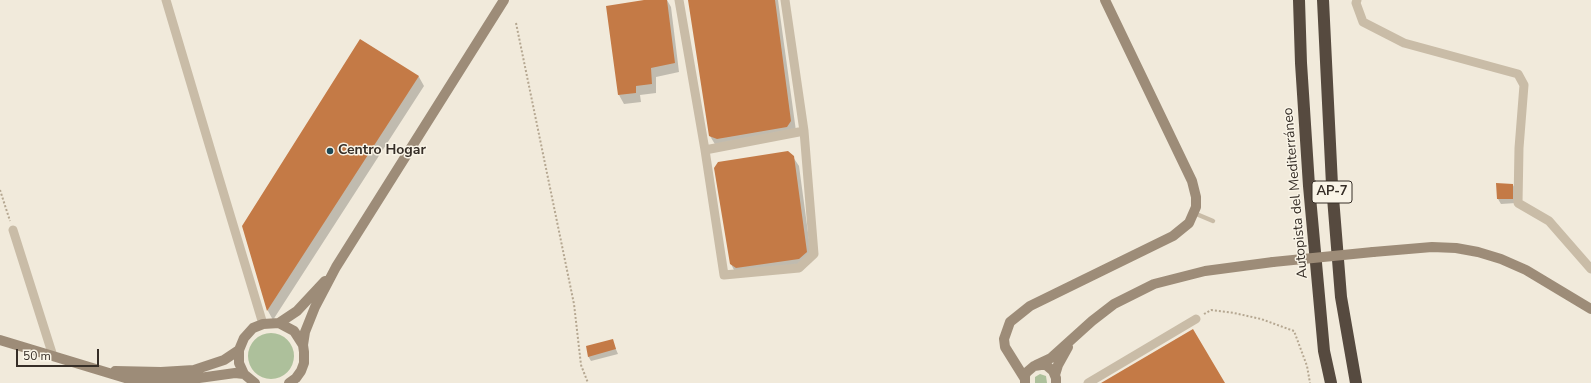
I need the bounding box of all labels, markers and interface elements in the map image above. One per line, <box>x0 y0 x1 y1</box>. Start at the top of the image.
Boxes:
street label: Autopista del Mediterráneo <box>1280 107 1312 279</box>
place label: Centro Hogar <box>338 143 426 159</box>
marker: Centro Hogar <box>325 146 335 156</box>
road number: AP-7 <box>1312 181 1352 203</box>
scale bar <box>18 341 101 367</box>
text: 50 m <box>23 348 51 364</box>

